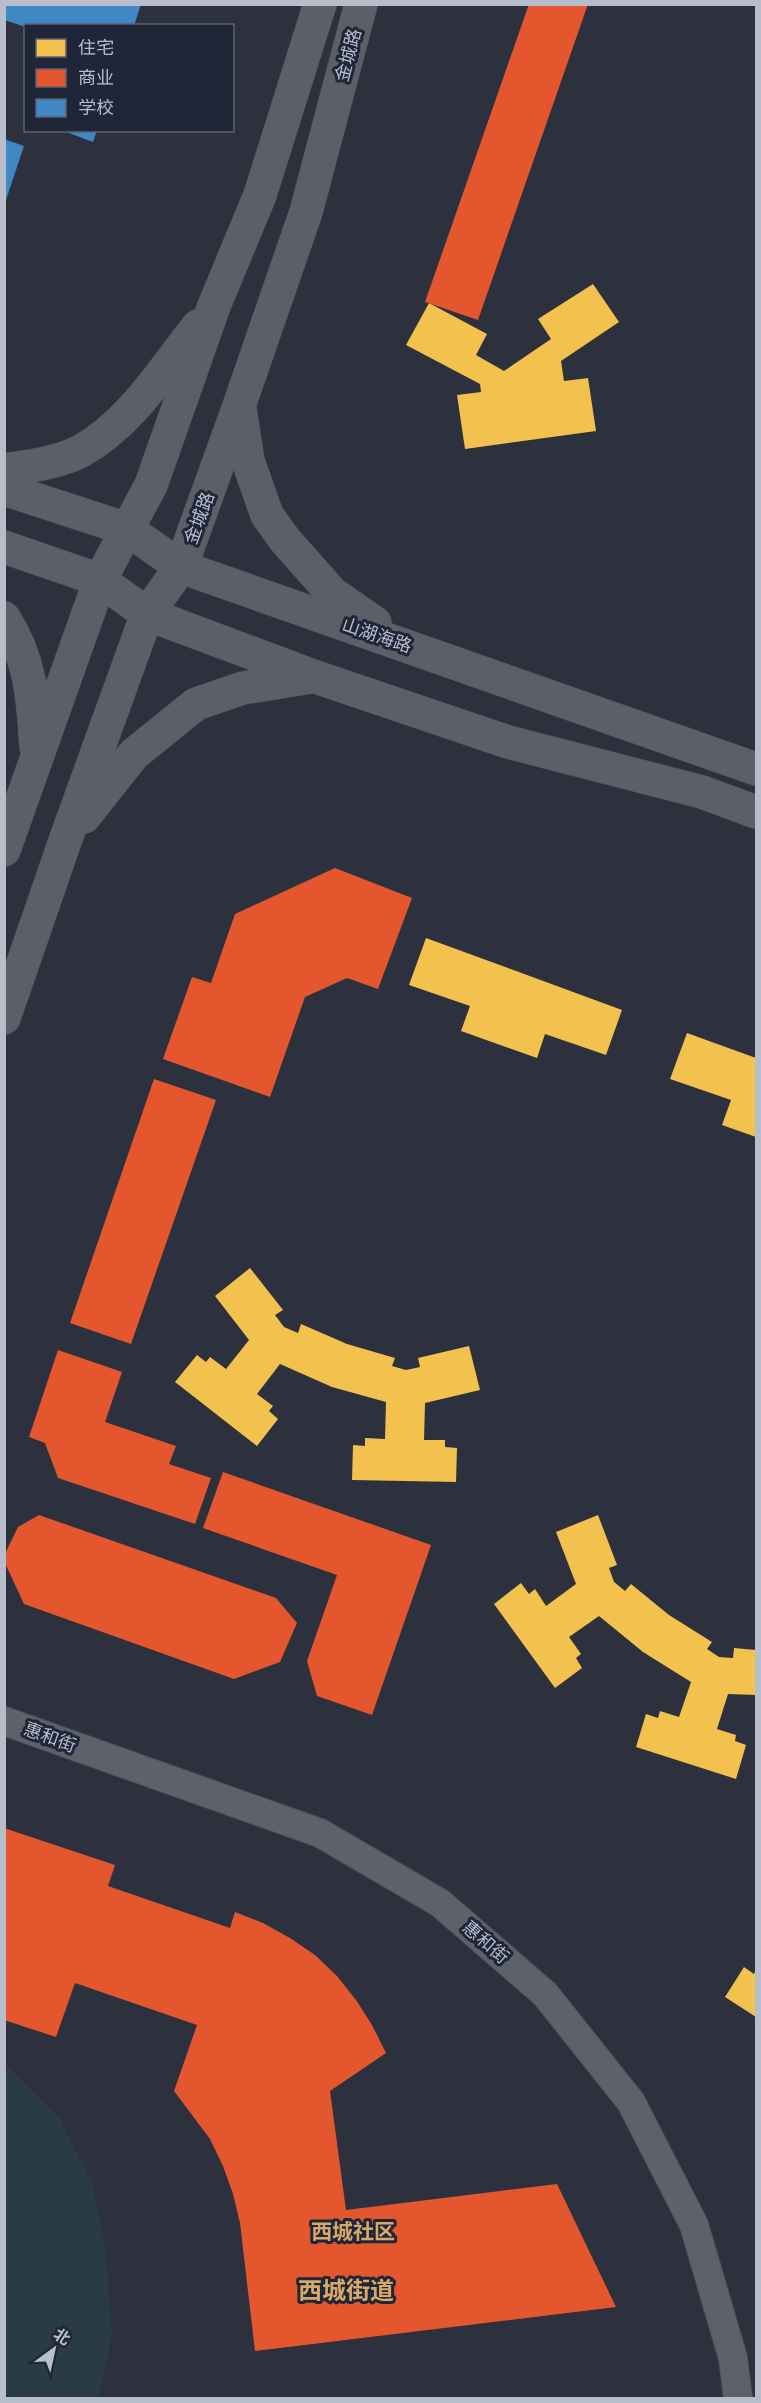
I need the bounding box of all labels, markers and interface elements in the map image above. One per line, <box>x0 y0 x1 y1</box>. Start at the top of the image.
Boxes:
legend <box>24 24 234 132</box>
street label: 金城路 <box>331 26 365 84</box>
text: 住宅 <box>78 37 114 58</box>
text: 商业 <box>78 67 114 88</box>
text: 学校 <box>78 97 114 118</box>
street label: 金城路 <box>180 489 218 547</box>
street label: 山湖海路 <box>340 613 414 657</box>
street label: 惠和街 <box>21 1718 79 1756</box>
street label: 惠和街 <box>459 1916 513 1968</box>
district label: 西城社区 <box>311 2219 395 2244</box>
district label: 西城街道 <box>298 2276 394 2305</box>
north arrow <box>24 2319 84 2379</box>
text: 北 <box>50 2324 74 2349</box>

